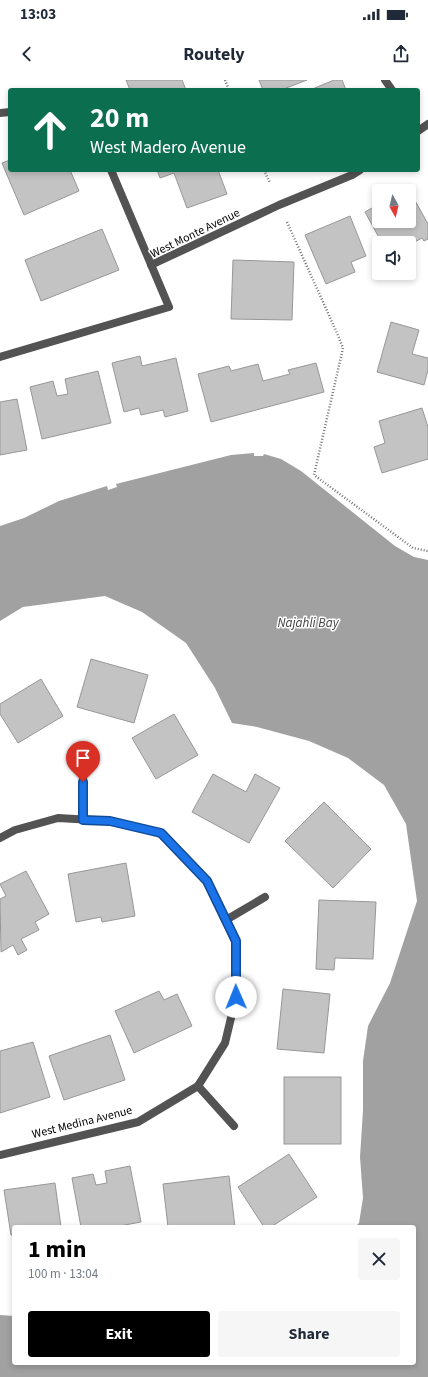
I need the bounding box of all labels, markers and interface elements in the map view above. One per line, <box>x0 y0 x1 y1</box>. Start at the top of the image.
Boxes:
text: 13:03 <box>20 4 56 25</box>
text: Routely <box>183 42 245 67</box>
icon: back <box>16 43 38 65</box>
icon: share <box>390 43 412 65</box>
text: 20 m <box>90 98 149 138</box>
icon: ahead <box>24 104 76 156</box>
text: West Madero Avenue <box>90 135 246 160</box>
north arrow <box>372 184 416 228</box>
map controls <box>372 184 416 280</box>
street label: West Monte Avenue <box>148 204 243 262</box>
button: sound <box>372 236 416 280</box>
water label: Najahli Bay <box>278 614 340 632</box>
pin <box>66 741 100 782</box>
icon: arrive <box>72 747 94 769</box>
position arrow <box>215 976 257 1018</box>
street label: West Medina Avenue <box>30 1102 134 1143</box>
text: 1 min <box>28 1232 86 1267</box>
button: close <box>358 1238 400 1280</box>
text: 100 m · 13:04 <box>28 1265 98 1283</box>
button: Exit <box>28 1311 210 1357</box>
button: Share <box>218 1311 400 1357</box>

